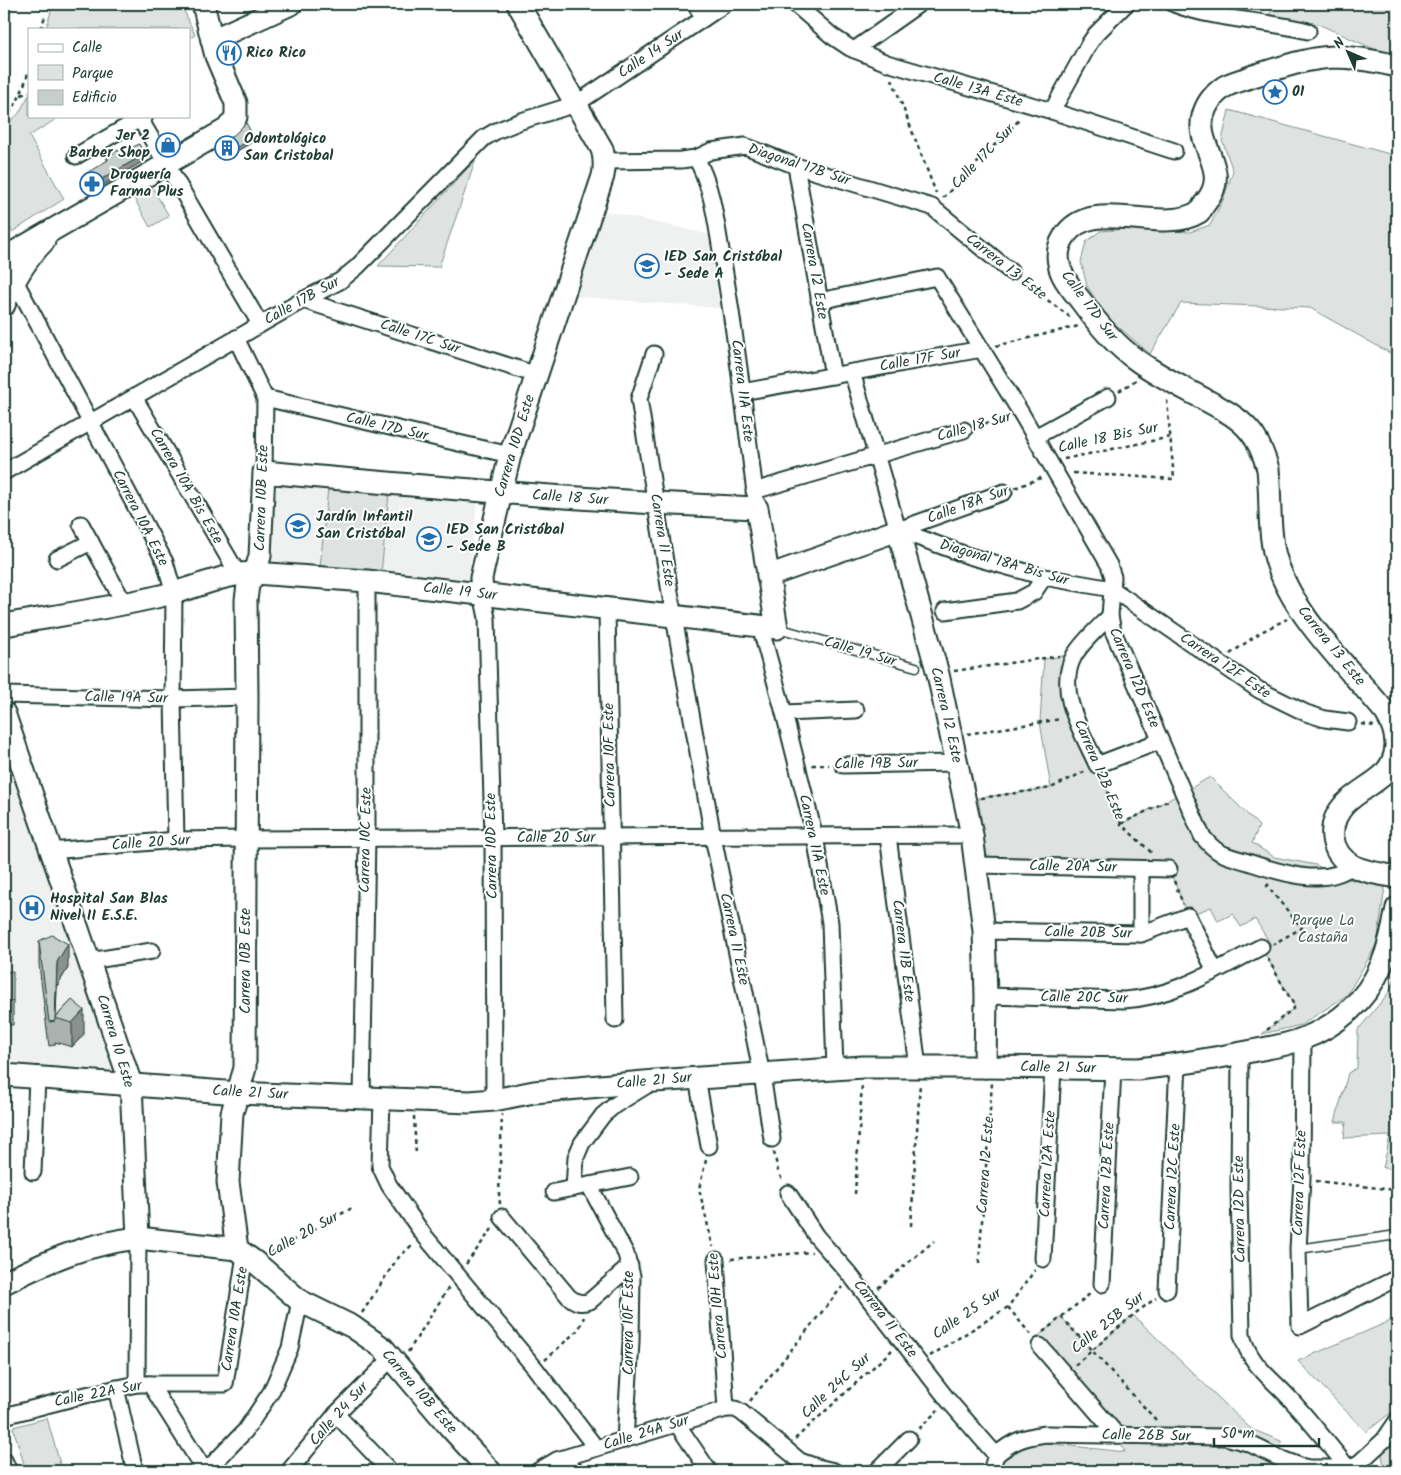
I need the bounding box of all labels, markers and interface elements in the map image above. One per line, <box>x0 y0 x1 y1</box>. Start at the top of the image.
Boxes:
street label: Calle 14 Sur <box>613 22 690 85</box>
legend <box>28 28 190 118</box>
north arrow <box>1324 28 1374 78</box>
text: N <box>1329 32 1351 54</box>
text: Calle <box>72 36 102 60</box>
restaurant icon: Rico Rico <box>216 40 242 66</box>
place label: Rico Rico <box>246 41 306 65</box>
text: Parque <box>72 62 113 86</box>
street label: Calle 13A Este <box>930 66 1026 114</box>
place icon: 01 <box>1262 79 1288 105</box>
place label: 01 <box>1292 80 1305 104</box>
text: Edificio <box>72 86 117 110</box>
street label: Calle 17C Sur <box>946 118 1021 195</box>
place label: Jer 2 Barber Shop <box>69 124 150 165</box>
place label: Odontológico San Cristobal <box>244 127 333 168</box>
shop icon: Jer 2 Barber Shop <box>155 132 181 158</box>
building icon: Odontológico San Cristobal <box>214 135 240 161</box>
street label: Diagonal 17B Sur <box>745 137 854 193</box>
place label: Droguería Farma Plus <box>110 163 183 204</box>
pharmacy icon: Droguería Farma Plus <box>79 171 105 197</box>
street label: Carrera 12 Este <box>794 221 834 322</box>
street label: Carrera 13 Este <box>960 227 1052 307</box>
place label: IED San Cristóbal - Sede A <box>664 245 782 286</box>
school or university icon: IED San Cristóbal - Sede A <box>634 253 660 279</box>
street label: Calle 17D Sur <box>1054 265 1124 347</box>
street label: Calle 17B Sur <box>260 270 345 332</box>
street label: Calle 17C Sur <box>377 313 464 362</box>
street label: Carrera 11A Este <box>724 338 760 444</box>
street label: Calle 17F Sur <box>878 341 963 379</box>
street label: Carrera 10D Este <box>488 391 542 500</box>
street label: Calle 18 Sur <box>934 405 1015 449</box>
street label: Calle 17D Sur <box>344 406 431 448</box>
street label: Calle 18 Bis Sur <box>1056 415 1161 460</box>
street label: Carrera 10A Bis Este <box>143 423 229 549</box>
street label: Carrera 10B Este <box>248 444 276 551</box>
street label: Carrera 10A Este <box>105 465 175 571</box>
street label: Calle 18A Sur <box>924 479 1013 531</box>
street label: Calle 18 Sur <box>531 483 610 513</box>
street label: Carrera 11 Este <box>643 492 681 588</box>
place label: Jardín Infantil San Cristóbal <box>316 505 413 546</box>
school or university icon: Jardín Infantil San Cristóbal <box>285 513 311 539</box>
place label: IED San Cristóbal - Sede B <box>446 518 564 559</box>
school or university icon: IED San Cristóbal - Sede B <box>416 526 442 552</box>
street label: Diagonal 18A Bis Sur <box>937 533 1072 593</box>
street label: Calle 19 Sur <box>422 576 499 608</box>
street label: Carrera 13 Este <box>1291 600 1371 692</box>
street label: Carrera 12D Este <box>1102 624 1166 732</box>
street label: Carrera 12F Este <box>1174 626 1276 706</box>
street label: Calle 19 Sur <box>821 630 900 674</box>
street label: Carrera 12 Este <box>923 665 969 766</box>
street label: Calle 19A Sur <box>84 685 169 711</box>
street label: Carrera 10F Este <box>597 702 623 807</box>
street label: Carrera 12B Este <box>1067 716 1131 824</box>
street label: Calle 19B Sur <box>834 751 919 777</box>
street label: Carrera 10C Este <box>353 787 379 893</box>
street label: Carrera 10D Este <box>479 792 505 899</box>
street label: Carrera 11A Este <box>792 792 836 898</box>
street label: Calle 20 Sur <box>517 826 596 850</box>
street label: Calle 20 Sur <box>111 828 192 858</box>
street label: Calle 20A Sur <box>1029 854 1118 880</box>
place label: Hospital San Blas Nivel II E.S.E. <box>50 887 168 928</box>
street label: Carrera 11 Este <box>713 891 756 988</box>
hospital icon: Hospital San Blas Nivel II E.S.E. <box>19 895 45 921</box>
street label: Carrera 11B Este <box>885 898 921 1004</box>
street label: Carrera 10B Este <box>234 908 258 1014</box>
park label: Parque La Castaña <box>1292 909 1354 950</box>
street label: Calle 20B Sur <box>1044 920 1133 946</box>
street label: Calle 20C Sur <box>1040 985 1129 1011</box>
street label: Carrera 10 Este <box>89 991 141 1091</box>
street label: Calle 21 Sur <box>1020 1055 1097 1081</box>
street label: Calle 21 Sur <box>615 1066 694 1096</box>
street label: Calle 21 Sur <box>212 1079 289 1107</box>
street label: Carrera 12A Este <box>1033 1110 1063 1218</box>
street label: Carrera 12 Este <box>971 1115 1001 1215</box>
street label: Carrera 12B Este <box>1092 1121 1122 1230</box>
street label: Carrera 12C Este <box>1158 1123 1188 1231</box>
street label: Carrera 12F Este <box>1286 1130 1314 1236</box>
street label: Carrera 12D Este <box>1227 1155 1253 1263</box>
street label: Calle 20 Sur <box>263 1205 344 1265</box>
street label: Carrera 10H Este <box>701 1252 735 1360</box>
street label: Carrera 10A Este <box>215 1265 255 1373</box>
street label: Carrera 10F Este <box>617 1271 641 1375</box>
street label: Carrera 11 Este <box>847 1275 924 1364</box>
street label: Calle 25 Sur <box>928 1281 1007 1346</box>
street label: Calle 25B Sur <box>1066 1285 1151 1360</box>
street label: Carrera 10B Este <box>375 1344 463 1440</box>
street label: Calle 24C Sur <box>796 1346 877 1425</box>
street label: Calle 22A Sur <box>52 1374 145 1414</box>
street label: Calle 24 Sur <box>304 1376 375 1451</box>
street label: Calle 24A Sur <box>600 1408 693 1457</box>
scale bar <box>1214 1415 1318 1447</box>
text: 50 m <box>1221 1422 1255 1446</box>
street label: Calle 26B Sur <box>1101 1423 1192 1449</box>

